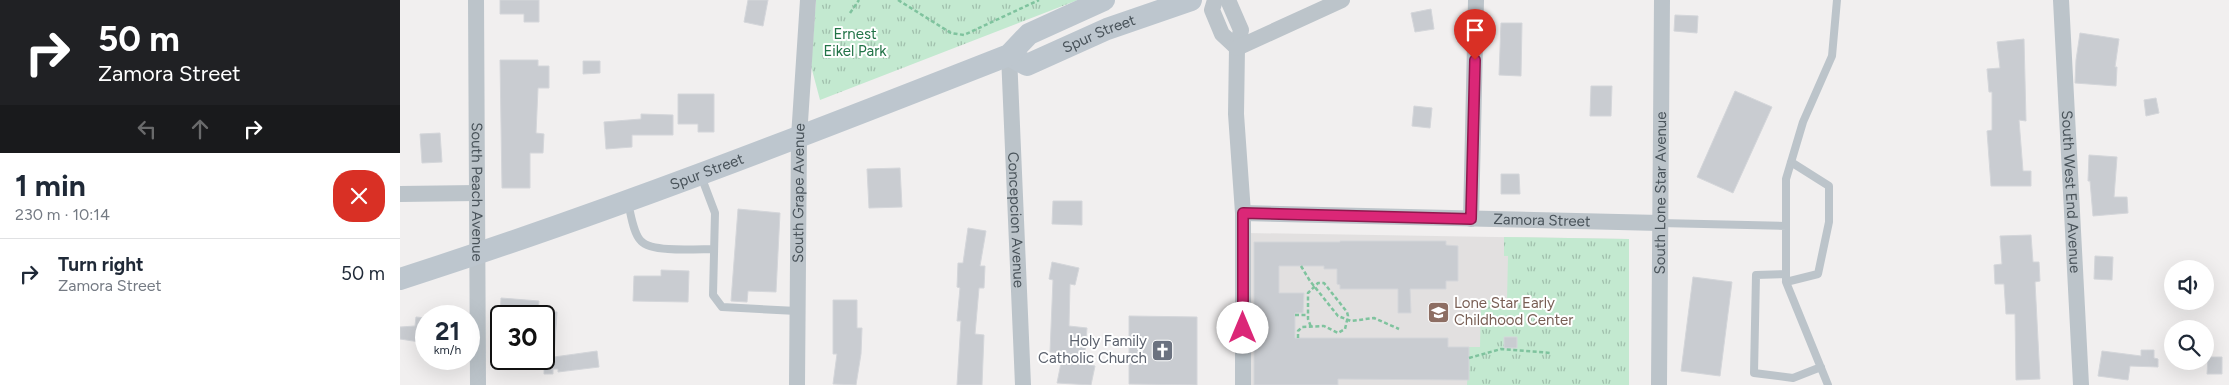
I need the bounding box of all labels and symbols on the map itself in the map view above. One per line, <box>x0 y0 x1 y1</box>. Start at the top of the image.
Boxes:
pin <box>1454 9 1496 60</box>
street label: Spur Street <box>1060 11 1138 57</box>
park label: Ernest Eikel Park <box>823 25 887 60</box>
street label: South West End Avenue <box>2058 110 2084 274</box>
street label: South Lone Star Avenue <box>1651 111 1670 275</box>
street label: South Peach Avenue <box>468 122 486 262</box>
street label: South Grape Avenue <box>789 123 809 263</box>
street label: Spur Street <box>667 150 746 194</box>
street label: Concepcion Avenue <box>1004 151 1028 288</box>
street label: Zamora Street <box>1493 210 1591 230</box>
place label: Lone Star Early Childhood Center <box>1454 294 1573 329</box>
school or university icon: Lone Star Early Childhood Center <box>1426 300 1450 324</box>
position arrow <box>1216 301 1268 353</box>
speed limit sign: 30 <box>490 305 555 370</box>
place label: Holy Family Catholic Church <box>1038 332 1147 367</box>
church icon: Holy Family Catholic Church <box>1151 338 1175 362</box>

